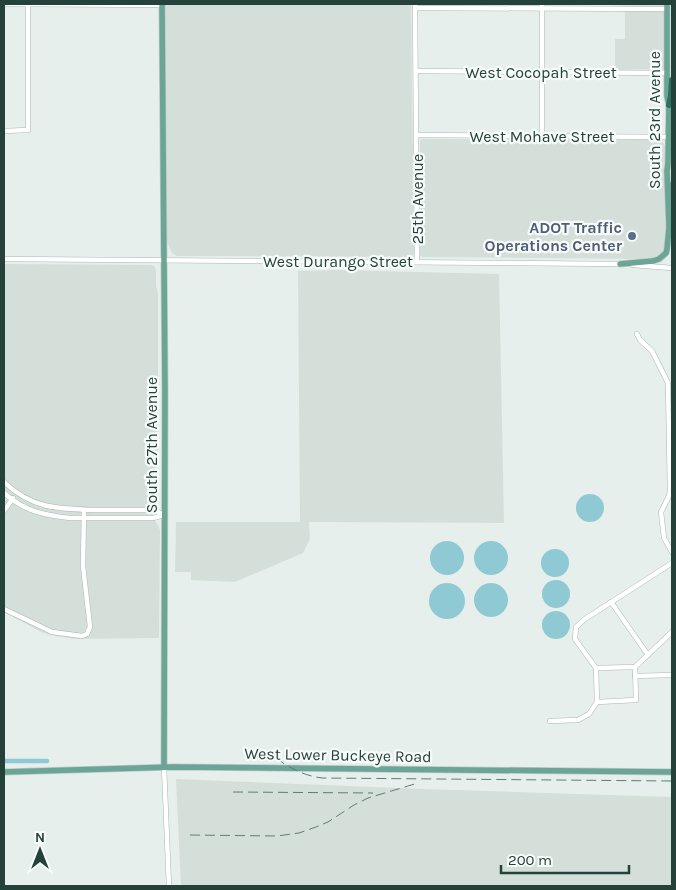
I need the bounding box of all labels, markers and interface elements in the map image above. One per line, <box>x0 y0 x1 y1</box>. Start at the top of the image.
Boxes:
street label: South 23rd Avenue <box>645 51 664 189</box>
street label: West Cocopah Street <box>465 63 617 82</box>
street label: West Mohave Street <box>470 127 614 146</box>
street label: 25th Avenue <box>408 154 427 244</box>
place label: ADOT Traffic Operations Center <box>484 218 623 255</box>
marker: ADOT Traffic Operations Center <box>626 230 638 242</box>
street label: West Durango Street <box>263 252 413 271</box>
street label: South 27th Avenue <box>142 377 161 513</box>
street label: West Lower Buckeye Road <box>244 744 432 766</box>
north arrow <box>15 825 65 875</box>
text: N <box>35 829 45 846</box>
scale bar <box>501 842 628 874</box>
text: 200 m <box>508 851 552 869</box>

